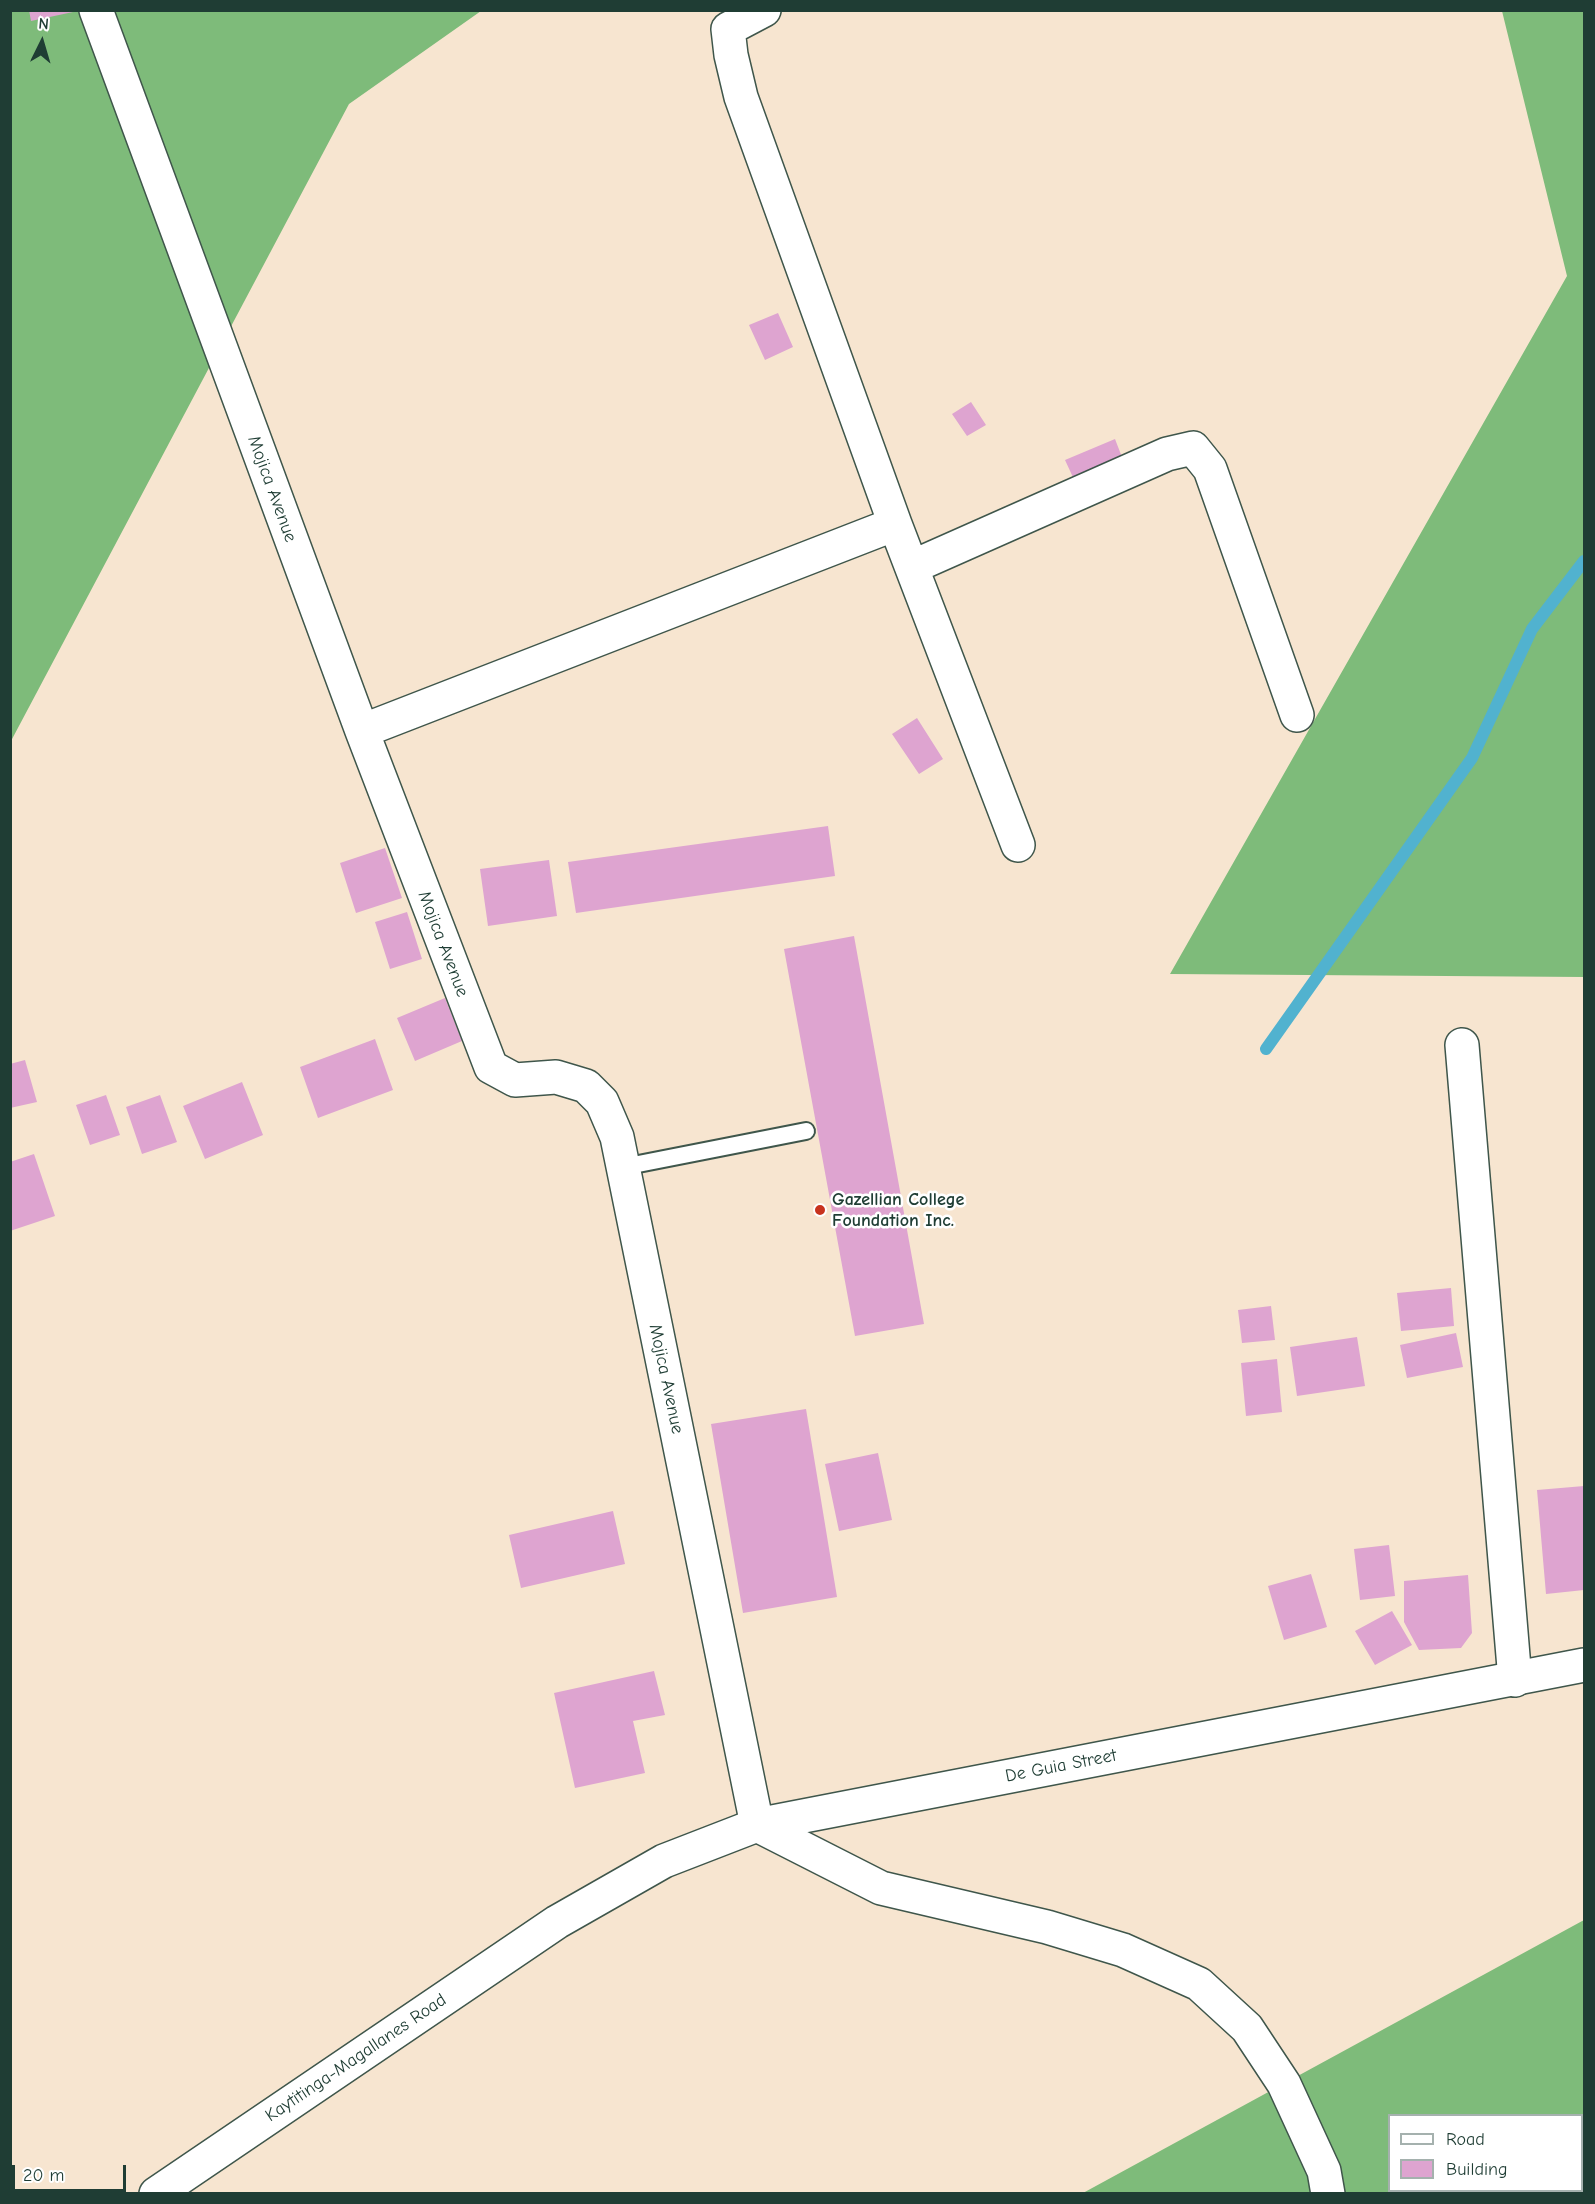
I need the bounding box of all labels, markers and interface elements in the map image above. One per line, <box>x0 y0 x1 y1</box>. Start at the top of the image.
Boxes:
north arrow <box>12 12 72 72</box>
text: N <box>38 15 50 33</box>
street label: Mojica Avenue <box>243 433 301 545</box>
street label: Mojica Avenue <box>413 888 473 1000</box>
place label: Gazellian College Foundation Inc. <box>832 1189 964 1232</box>
marker: Gazellian College Foundation Inc. <box>813 1203 827 1217</box>
street label: Mojica Avenue <box>644 1322 688 1436</box>
street label: De Guia Street <box>1004 1745 1118 1787</box>
street label: Kaytitinga-Magallanes Road <box>261 1989 451 2127</box>
legend <box>1388 2114 1583 2192</box>
text: Road <box>1446 2129 1485 2150</box>
scale bar <box>15 2153 129 2191</box>
text: Building <box>1446 2159 1508 2180</box>
text: 20 m <box>23 2165 64 2186</box>

